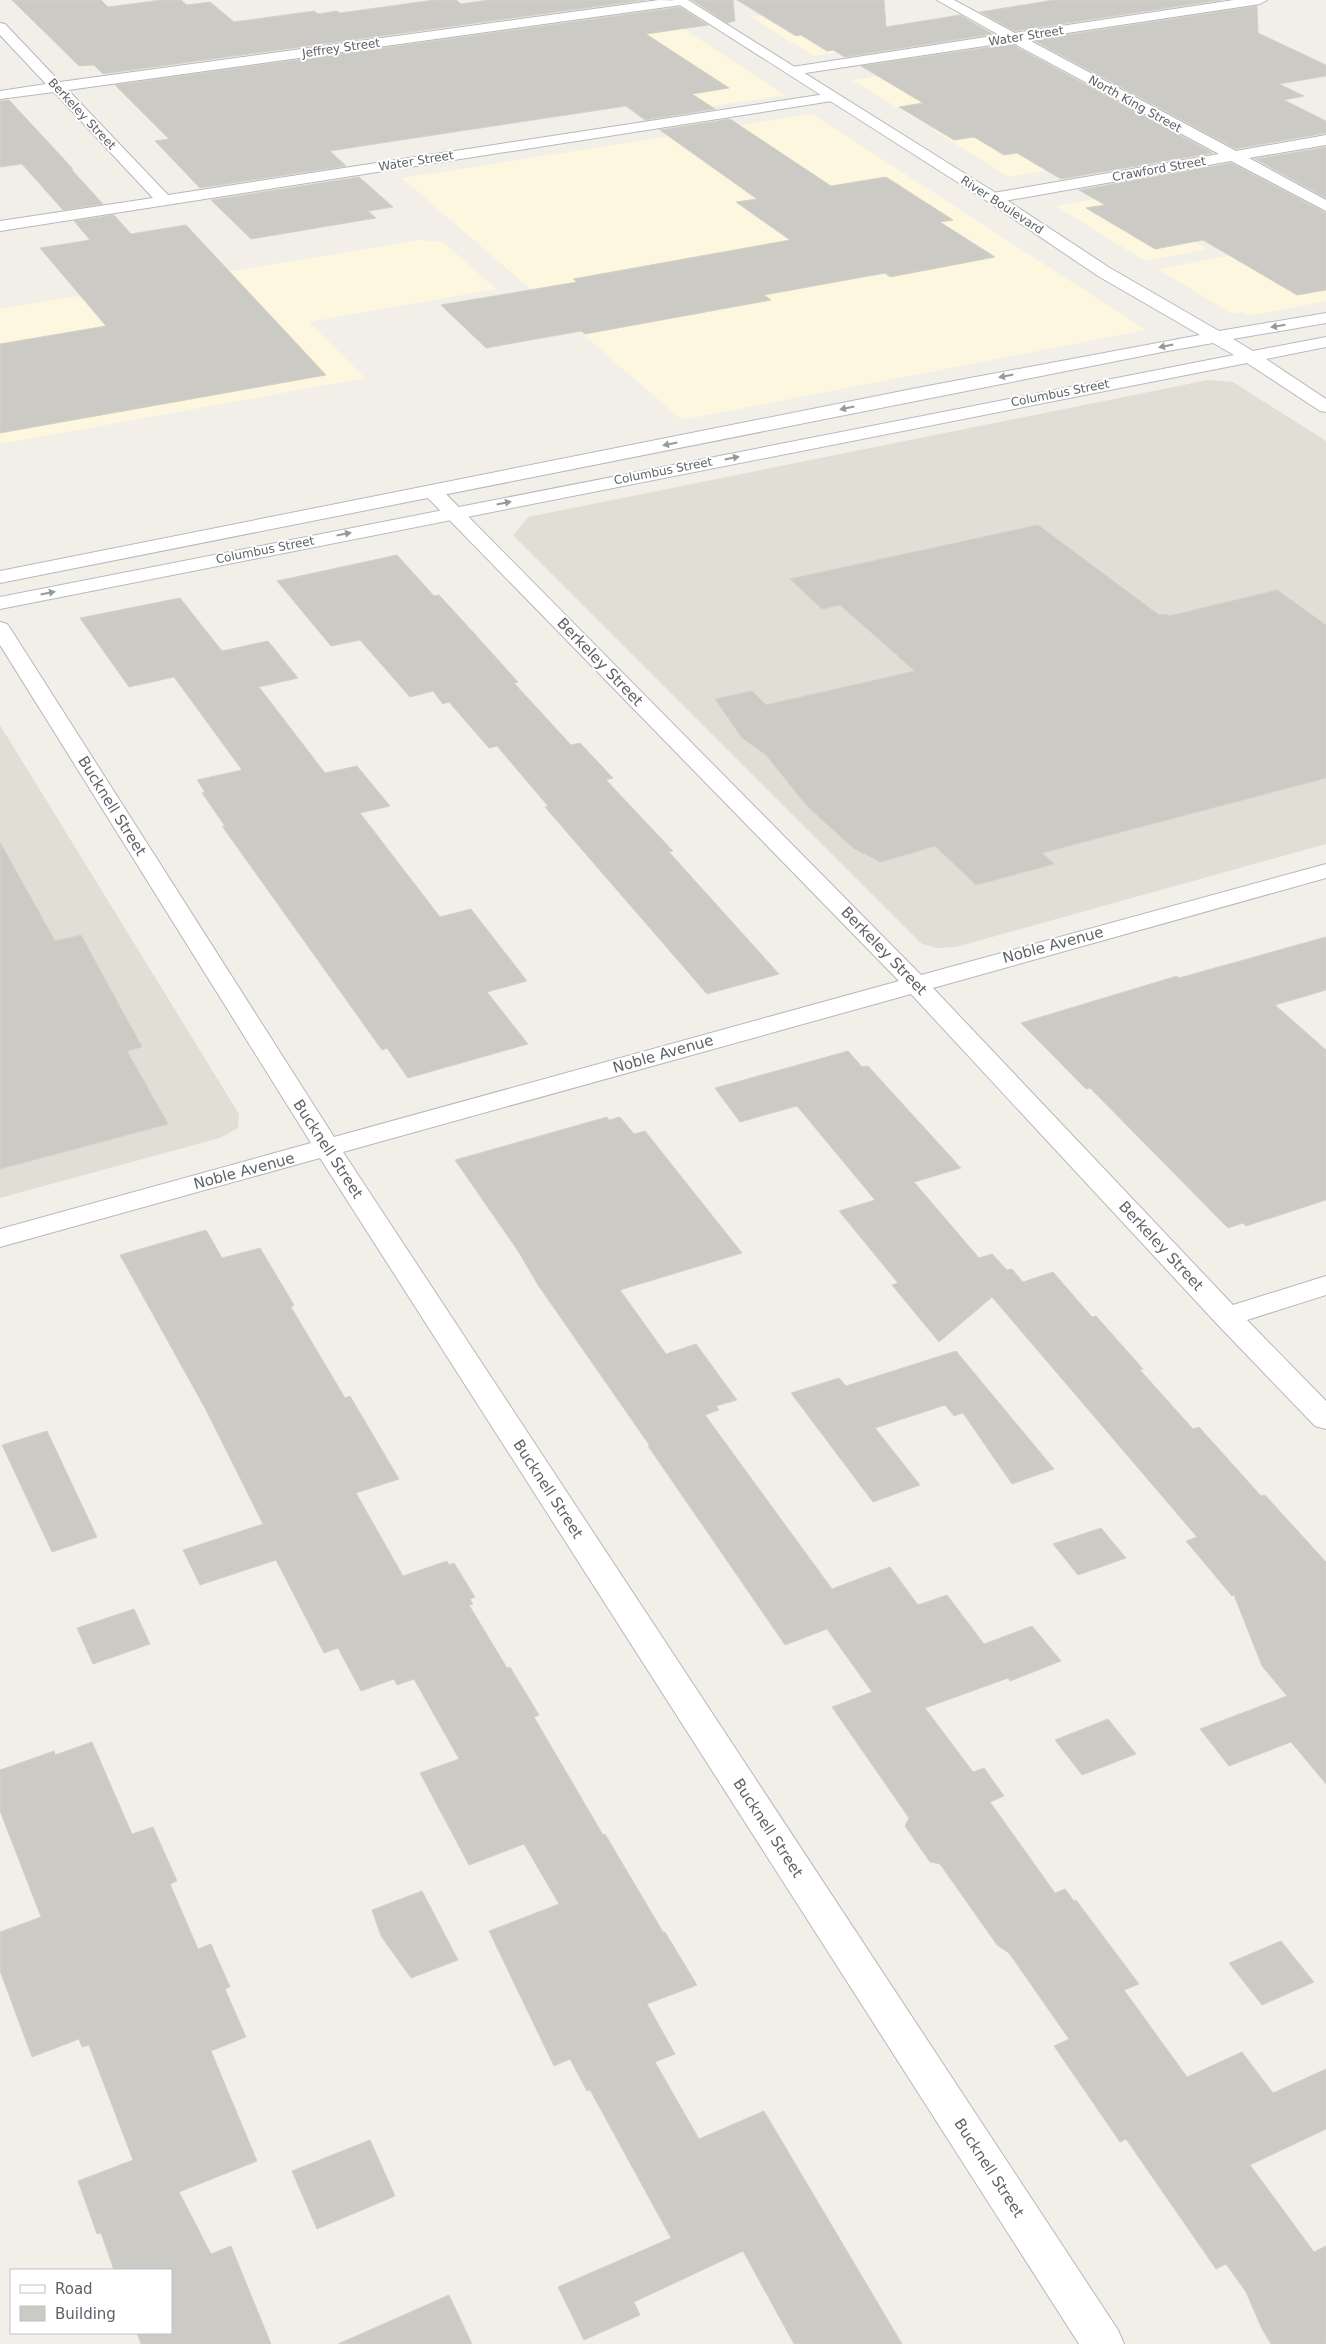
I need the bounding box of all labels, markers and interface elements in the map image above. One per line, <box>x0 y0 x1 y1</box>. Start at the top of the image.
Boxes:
street label: Water Street <box>987 23 1065 49</box>
street label: Jeffrey Street <box>300 36 381 61</box>
street label: North King Street <box>1086 73 1184 135</box>
street label: Berkeley Street <box>45 75 119 153</box>
street label: Water Street <box>377 148 455 174</box>
street label: Crawford Street <box>1111 154 1207 184</box>
street label: River Boulevard <box>958 173 1046 237</box>
one-way arrow <box>1270 322 1286 330</box>
one-way arrow <box>1157 342 1173 350</box>
one-way arrow <box>998 373 1014 381</box>
street label: Columbus Street <box>1010 377 1111 409</box>
one-way arrow <box>839 404 854 412</box>
one-way arrow <box>663 440 678 448</box>
one-way arrow <box>724 453 740 461</box>
street label: Columbus Street <box>613 455 714 487</box>
one-way arrow <box>496 498 512 506</box>
one-way arrow <box>337 530 352 538</box>
street label: Columbus Street <box>215 534 316 566</box>
one-way arrow <box>40 589 56 597</box>
street label: Berkeley Street <box>553 614 647 710</box>
street label: Bucknell Street <box>74 753 150 859</box>
street label: Berkeley Street <box>837 903 931 999</box>
street label: Noble Avenue <box>1001 923 1105 967</box>
street label: Noble Avenue <box>611 1031 715 1077</box>
street label: Bucknell Street <box>289 1096 367 1202</box>
street label: Noble Avenue <box>192 1149 296 1193</box>
street label: Berkeley Street <box>1115 1198 1207 1295</box>
street label: Bucknell Street <box>509 1436 587 1542</box>
street label: Bucknell Street <box>729 1775 807 1881</box>
street label: Bucknell Street <box>950 2115 1028 2221</box>
legend <box>10 2269 172 2334</box>
text: Road <box>55 2280 93 2298</box>
text: Building <box>55 2305 116 2323</box>

